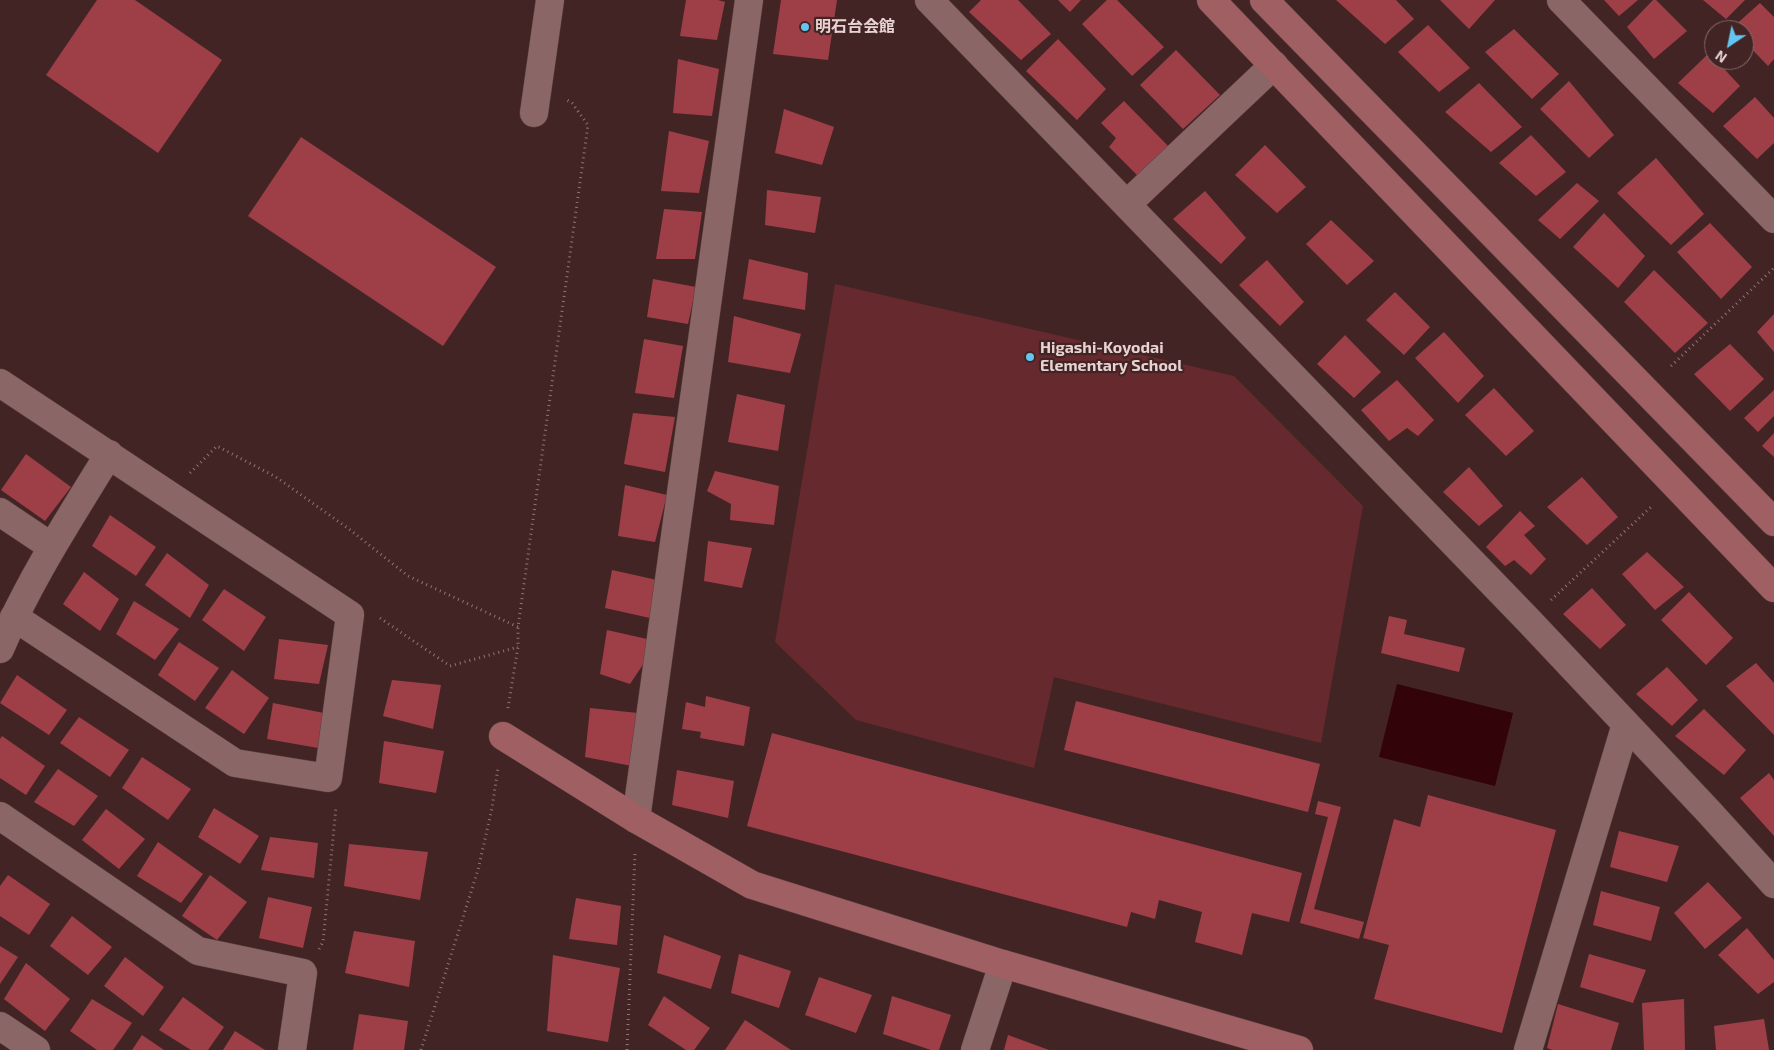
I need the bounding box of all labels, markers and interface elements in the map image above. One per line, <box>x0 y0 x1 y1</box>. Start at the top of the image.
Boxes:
place label: 明石台会館 <box>815 17 895 37</box>
north arrow <box>1704 20 1754 70</box>
marker: 明石台会館 <box>799 21 811 33</box>
text: N <box>1712 47 1730 67</box>
place label: Higashi-Koyodai Elementary School <box>1040 338 1183 376</box>
marker: Higashi-Koyodai Elementary School <box>1024 351 1036 363</box>

